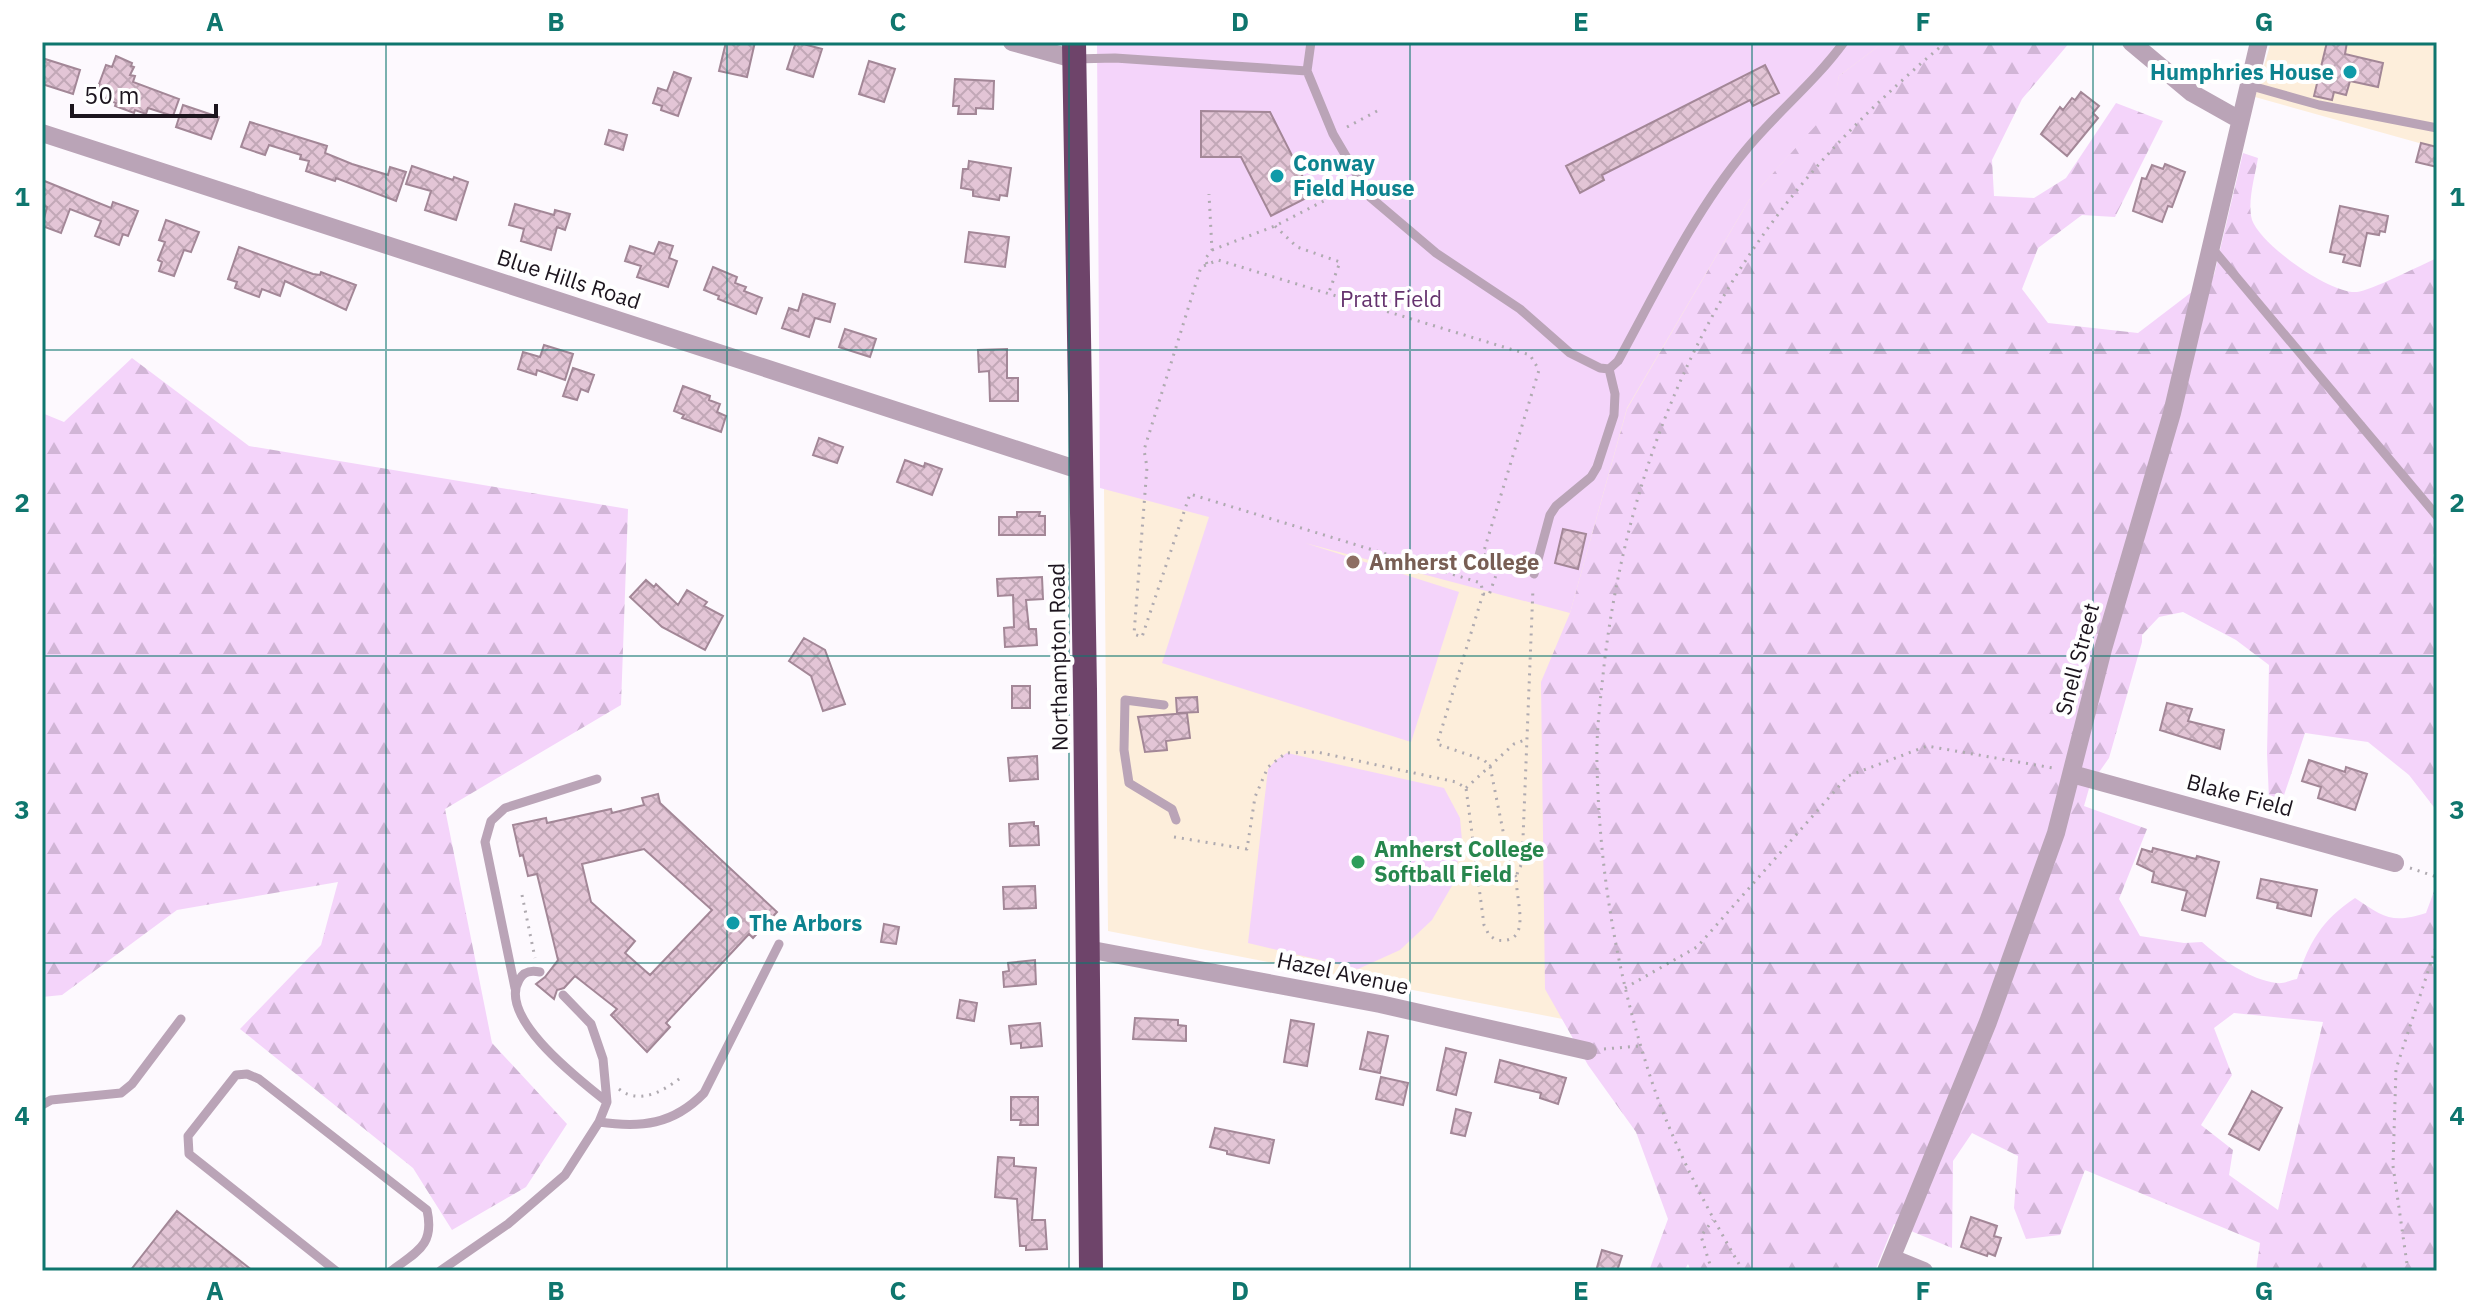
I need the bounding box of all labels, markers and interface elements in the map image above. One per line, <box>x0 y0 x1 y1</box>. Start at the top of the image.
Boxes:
text: A <box>206 4 224 38</box>
text: B <box>547 4 565 38</box>
text: C <box>890 4 907 38</box>
text: D <box>1231 4 1249 38</box>
text: E <box>1573 4 1589 38</box>
text: F <box>1915 4 1931 38</box>
text: G <box>2255 4 2273 38</box>
place label: Humphries House <box>2150 57 2334 86</box>
marker: Humphries House <box>2341 63 2359 81</box>
scale bar <box>72 68 216 118</box>
text: 50 m <box>84 79 139 111</box>
place label: Conway Field House <box>1293 148 1415 202</box>
marker: Conway Field House <box>1268 167 1286 185</box>
text: 1 <box>14 179 30 213</box>
text: 1 <box>2449 179 2465 213</box>
street label: Blue Hills Road <box>494 242 645 315</box>
park label: Pratt Field <box>1340 284 1442 313</box>
text: 2 <box>14 485 30 519</box>
text: 2 <box>2449 485 2465 519</box>
place label: Amherst College <box>1369 547 1539 576</box>
marker: Amherst College <box>1344 553 1362 571</box>
street label: Northampton Road <box>1041 563 1074 751</box>
street label: Snell Street <box>2048 600 2105 718</box>
street label: Blake Field <box>2184 766 2297 823</box>
text: 3 <box>14 792 30 826</box>
text: 3 <box>2449 792 2465 826</box>
place label: Amherst College Softball Field <box>1374 834 1544 888</box>
marker: Amherst College Softball Field <box>1349 853 1367 871</box>
place label: The Arbors <box>749 908 862 937</box>
marker: The Arbors <box>724 914 742 932</box>
street label: Hazel Avenue <box>1275 944 1412 1001</box>
text: 4 <box>14 1098 30 1132</box>
text: 4 <box>2449 1098 2465 1132</box>
text: A <box>206 1273 224 1307</box>
text: B <box>547 1273 565 1307</box>
text: C <box>890 1273 907 1307</box>
text: D <box>1231 1273 1249 1307</box>
text: E <box>1573 1273 1589 1307</box>
text: F <box>1915 1273 1931 1307</box>
text: G <box>2255 1273 2273 1307</box>

